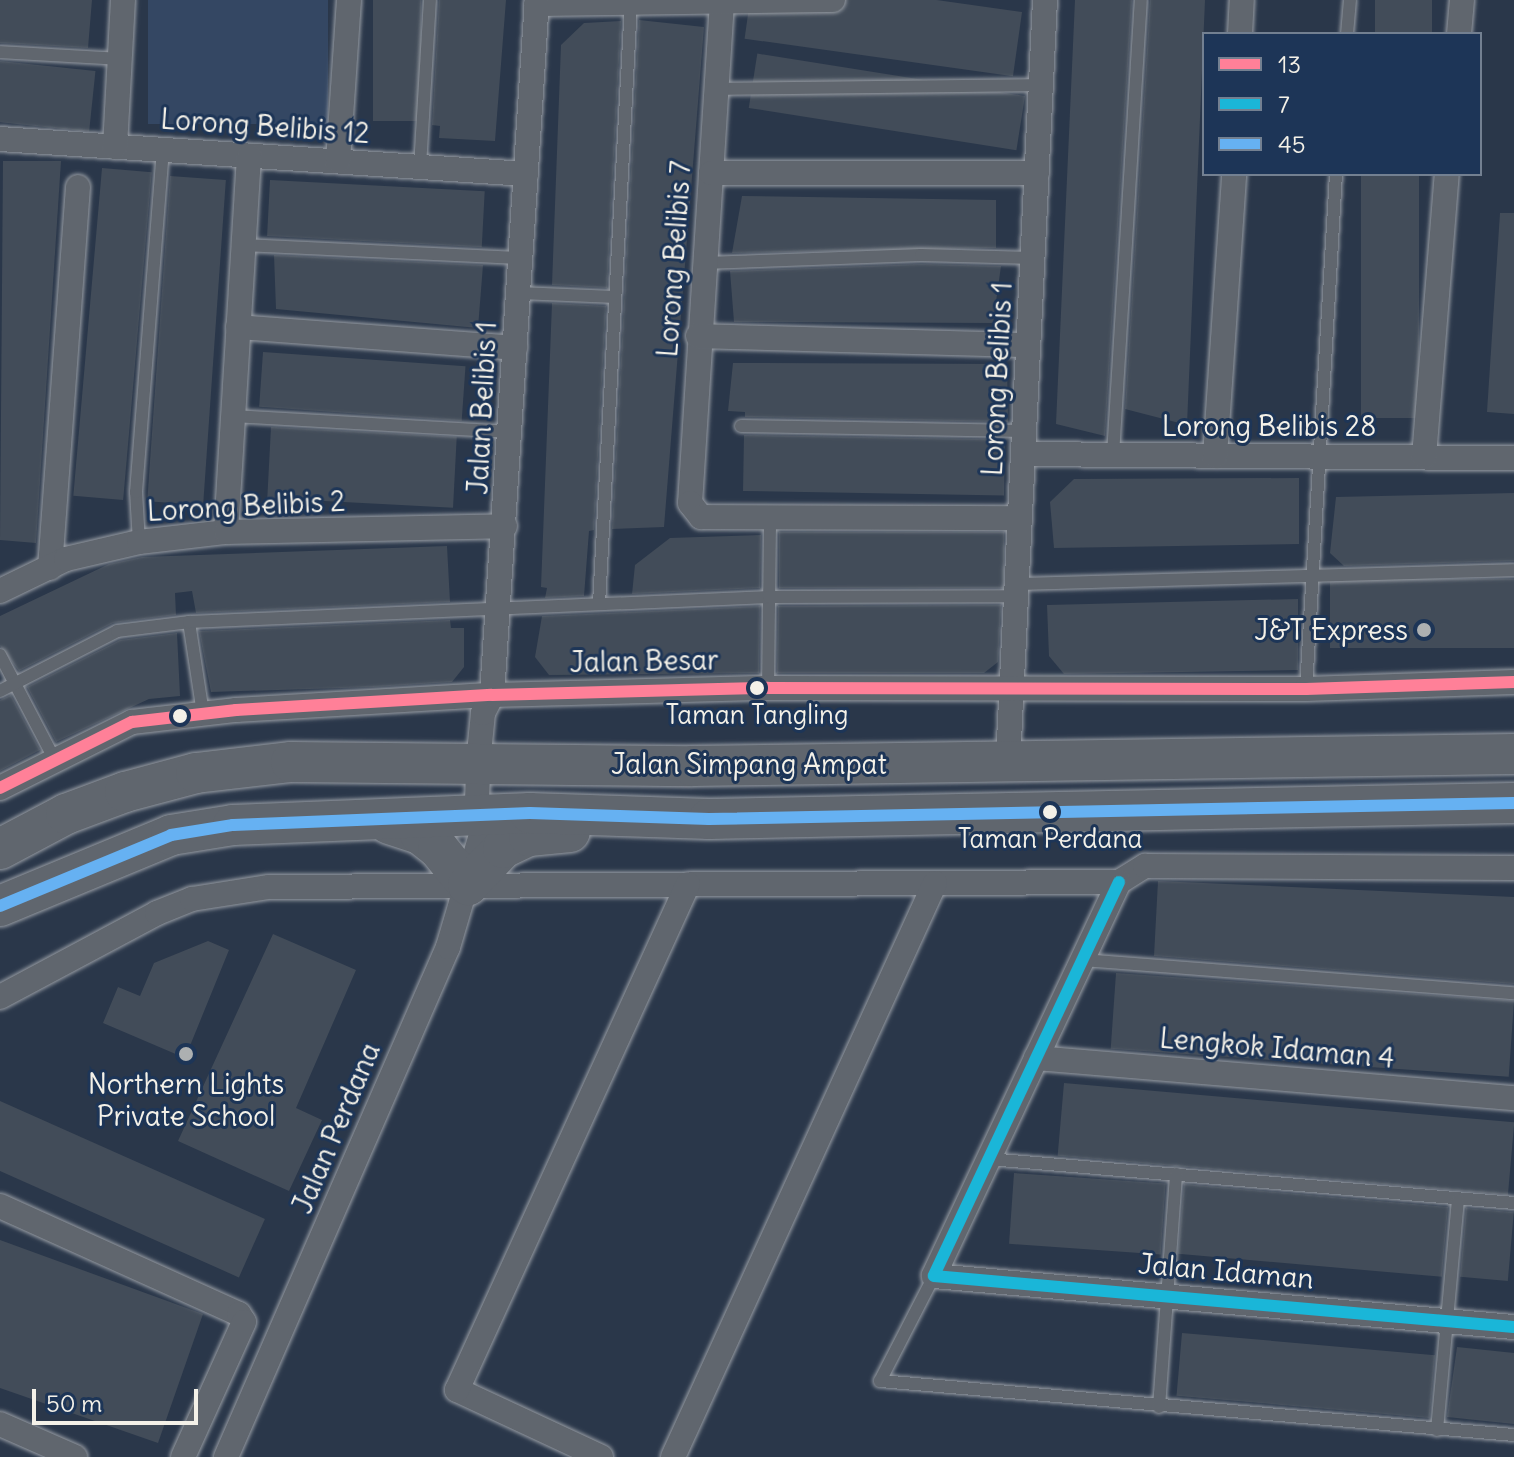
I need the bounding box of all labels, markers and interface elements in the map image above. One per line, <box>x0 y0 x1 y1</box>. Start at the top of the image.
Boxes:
legend <box>1202 32 1482 176</box>
text: 13 <box>1278 49 1301 79</box>
text: 7 <box>1278 89 1290 119</box>
street label: Lorong Belibis 12 <box>159 102 371 150</box>
text: 45 <box>1278 129 1306 159</box>
street label: Lorong Belibis 7 <box>650 160 698 358</box>
street label: Lorong Belibis 1 <box>975 281 1019 477</box>
street label: Jalan Belibis 1 <box>461 320 503 496</box>
street label: Lorong Belibis 28 <box>1162 409 1376 443</box>
street label: Lorong Belibis 2 <box>146 484 346 528</box>
place label: J&T Express <box>1254 613 1408 647</box>
marker: J&T Express <box>1415 621 1433 639</box>
street label: Jalan Besar <box>569 643 719 679</box>
marker: Taman Tangling <box>749 680 765 696</box>
place label: Taman Tangling <box>665 699 849 731</box>
unlabelled marker <box>172 708 188 724</box>
street label: Jalan Simpang Ampat <box>611 747 887 781</box>
marker: Taman Perdana <box>1042 804 1058 820</box>
place label: Taman Perdana <box>958 823 1142 855</box>
street label: Lengkok Idaman 4 <box>1158 1021 1396 1075</box>
street label: Jalan Perdana <box>285 1038 387 1218</box>
marker: Northern Lights Private School <box>177 1045 195 1063</box>
place label: Northern Lights Private School <box>88 1067 284 1133</box>
street label: Jalan Idaman <box>1137 1247 1315 1295</box>
scale bar <box>36 1373 202 1423</box>
text: 50 m <box>46 1388 102 1418</box>

